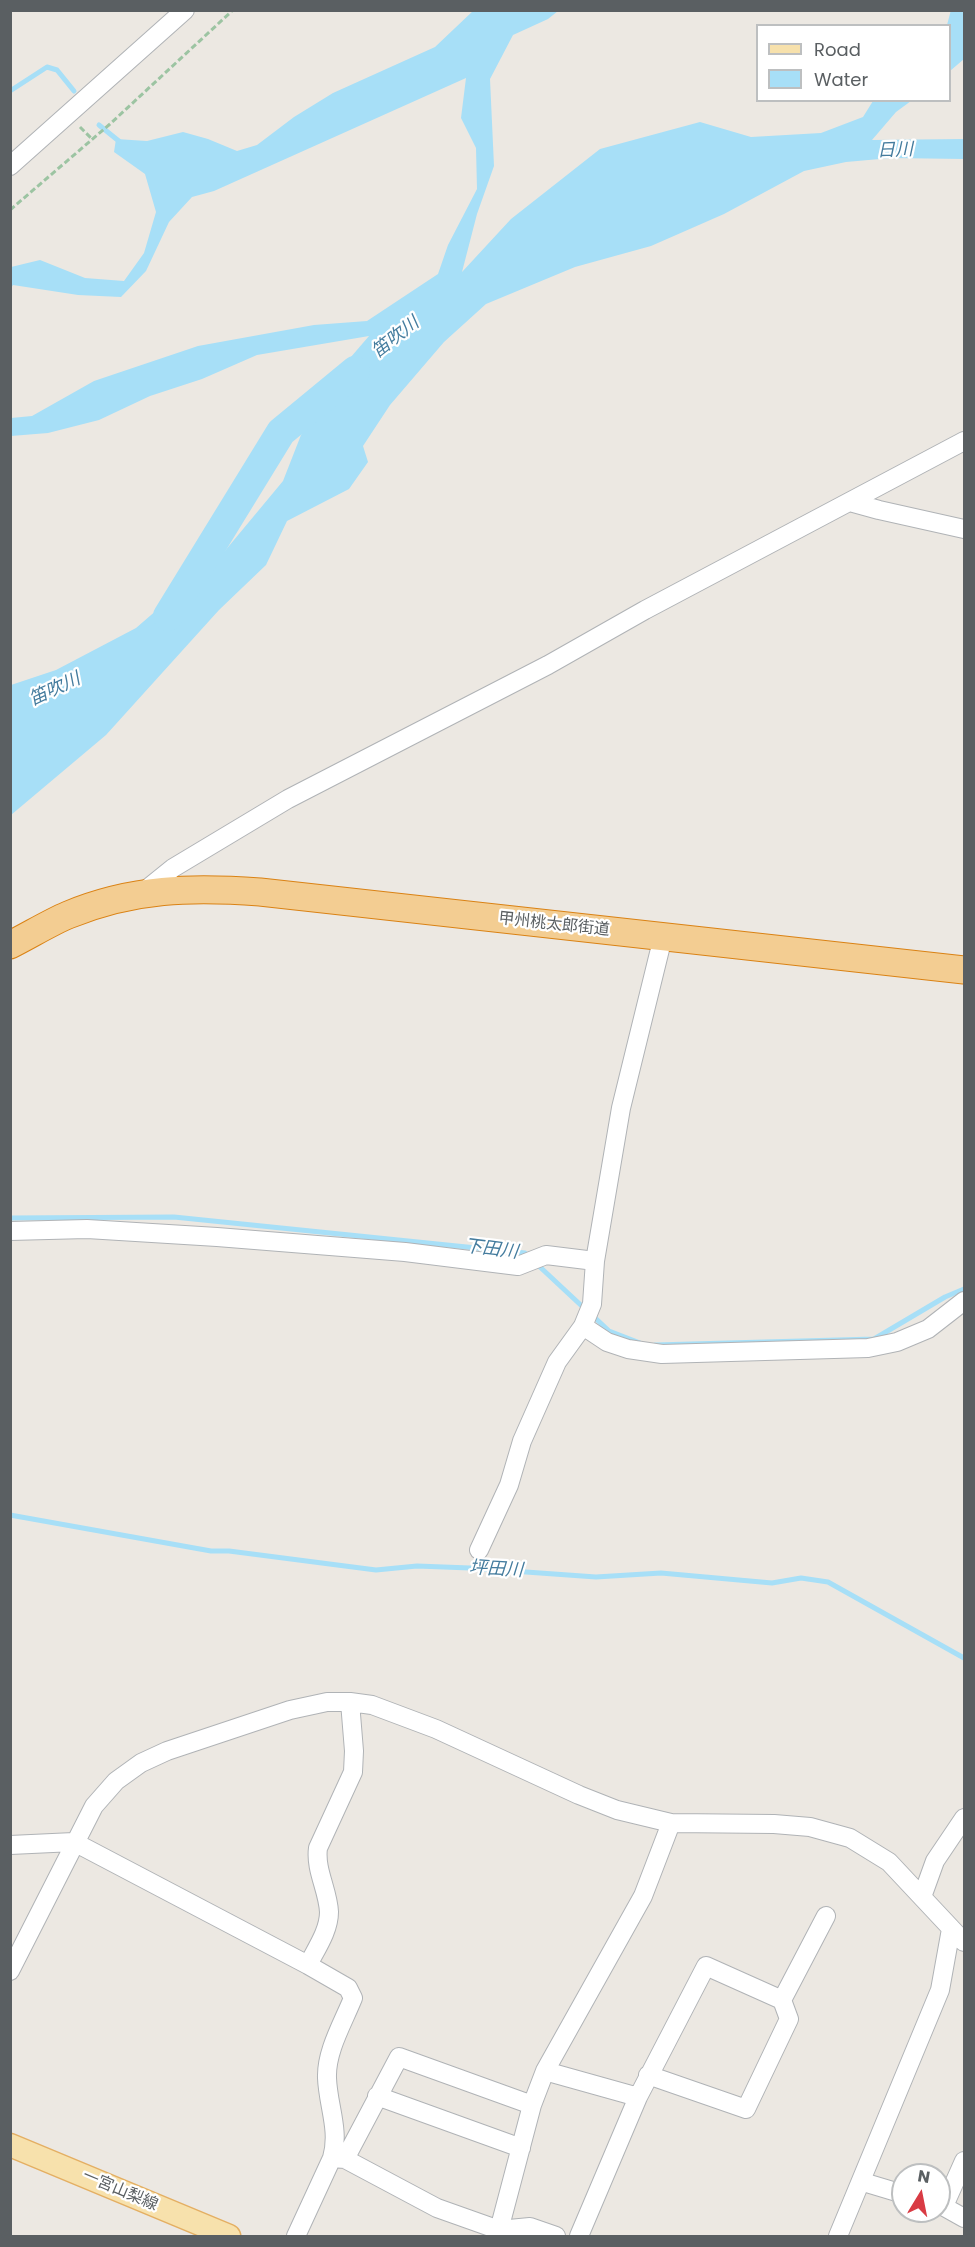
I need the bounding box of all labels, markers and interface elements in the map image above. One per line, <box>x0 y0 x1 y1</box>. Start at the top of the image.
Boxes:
legend <box>756 24 951 102</box>
text: Road <box>814 37 861 62</box>
text: Water <box>814 67 868 92</box>
water label: 日川 <box>877 140 913 162</box>
water label: 笛吹川 <box>368 313 424 363</box>
water label: 笛吹川 <box>26 669 84 711</box>
street label: 甲州桃太郎街道 <box>497 910 611 940</box>
water label: 下田川 <box>463 1236 519 1264</box>
water label: 坪田川 <box>468 1558 524 1582</box>
north arrow <box>891 2163 951 2223</box>
text: N <box>916 2164 932 2189</box>
street label: 一宮山梨線 <box>79 2167 161 2215</box>

